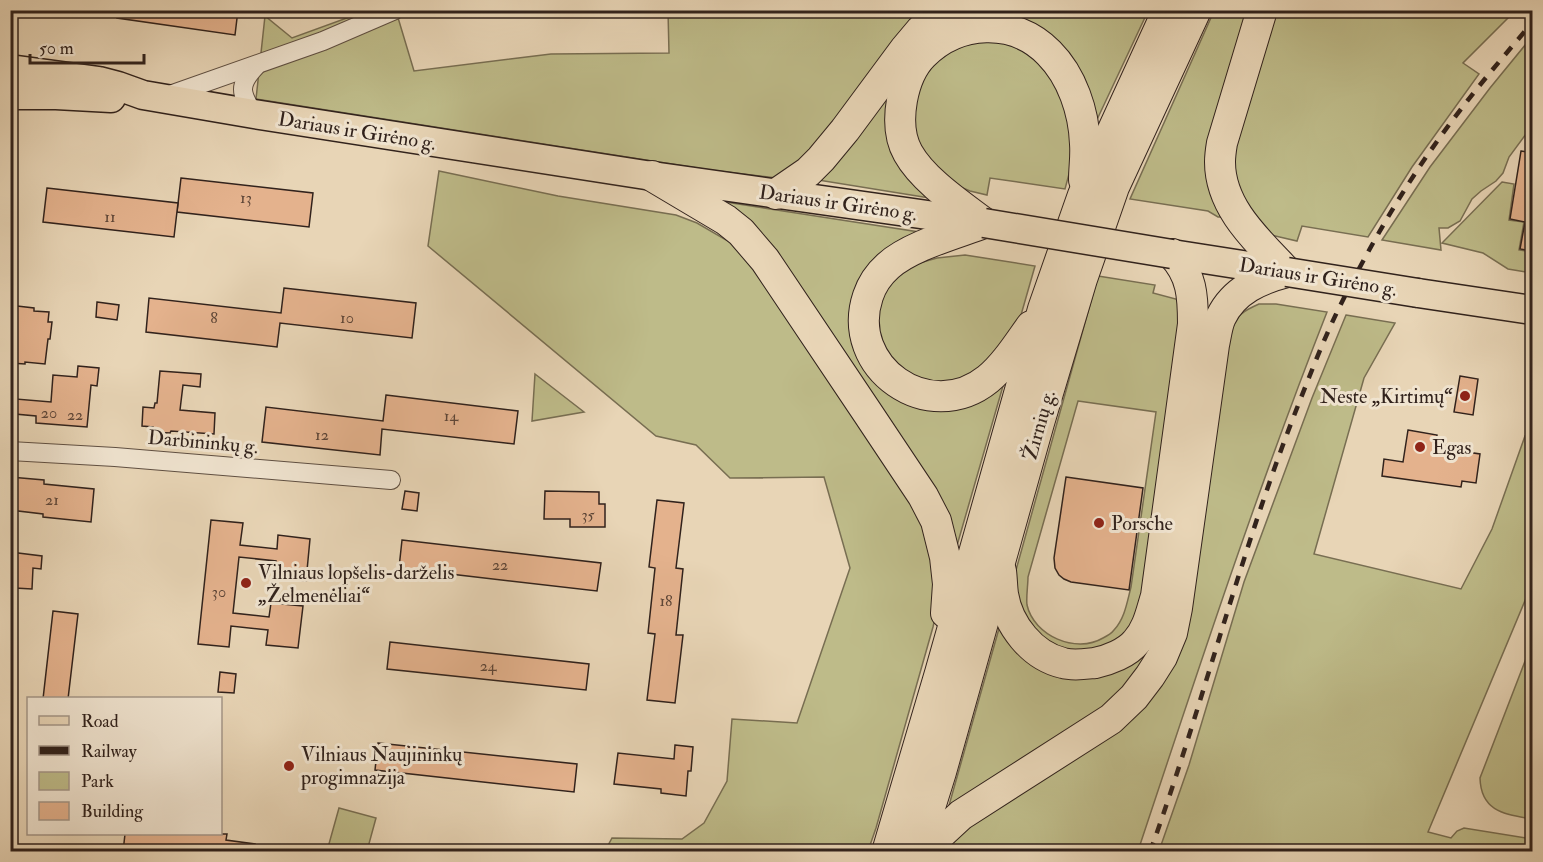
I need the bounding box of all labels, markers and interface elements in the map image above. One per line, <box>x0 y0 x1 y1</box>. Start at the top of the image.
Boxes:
scale bar <box>30 27 144 65</box>
text: 50 m <box>39 37 74 60</box>
street label: Dariaus ir Girėno g. <box>276 106 438 156</box>
street label: Dariaus ir Girėno g. <box>757 180 919 226</box>
house number: 13 <box>240 188 252 208</box>
house number: 11 <box>104 207 116 227</box>
street label: Dariaus ir Girėno g. <box>1237 252 1399 302</box>
house number: 8 <box>210 308 218 328</box>
house number: 10 <box>340 308 354 328</box>
place label: Neste „Kirtimų“ <box>1320 384 1453 409</box>
street label: Žirnių g. <box>1016 387 1061 463</box>
marker: Neste „Kirtimų“ <box>1458 389 1472 403</box>
house number: 20 <box>41 403 57 423</box>
house number: 22 <box>67 405 83 425</box>
house number: 14 <box>444 406 460 426</box>
street label: Darbininkų g. <box>147 425 259 459</box>
house number: 12 <box>315 425 329 445</box>
place label: Egas <box>1432 435 1471 460</box>
marker: Egas <box>1413 440 1427 454</box>
house number: 21 <box>45 490 59 510</box>
house number: 35 <box>581 505 595 525</box>
place label: Porsche <box>1111 511 1173 536</box>
marker: Porsche <box>1092 516 1106 530</box>
house number: 22 <box>492 555 508 575</box>
place label: Vilniaus lopšelis-darželis „Želmenėliai“ <box>257 560 455 608</box>
marker: Vilniaus lopšelis-darželis „Želmenėliai“ <box>239 576 253 590</box>
house number: 30 <box>212 582 226 602</box>
house number: 18 <box>659 591 673 611</box>
house number: 24 <box>480 656 498 676</box>
legend <box>27 697 222 835</box>
text: Road <box>81 710 119 733</box>
text: Railway <box>81 740 138 763</box>
place label: Vilniaus Naujininkų progimnazija <box>300 742 462 791</box>
marker: Vilniaus Naujininkų progimnazija <box>282 759 296 773</box>
text: Park <box>81 770 114 793</box>
text: Building <box>81 800 144 823</box>

